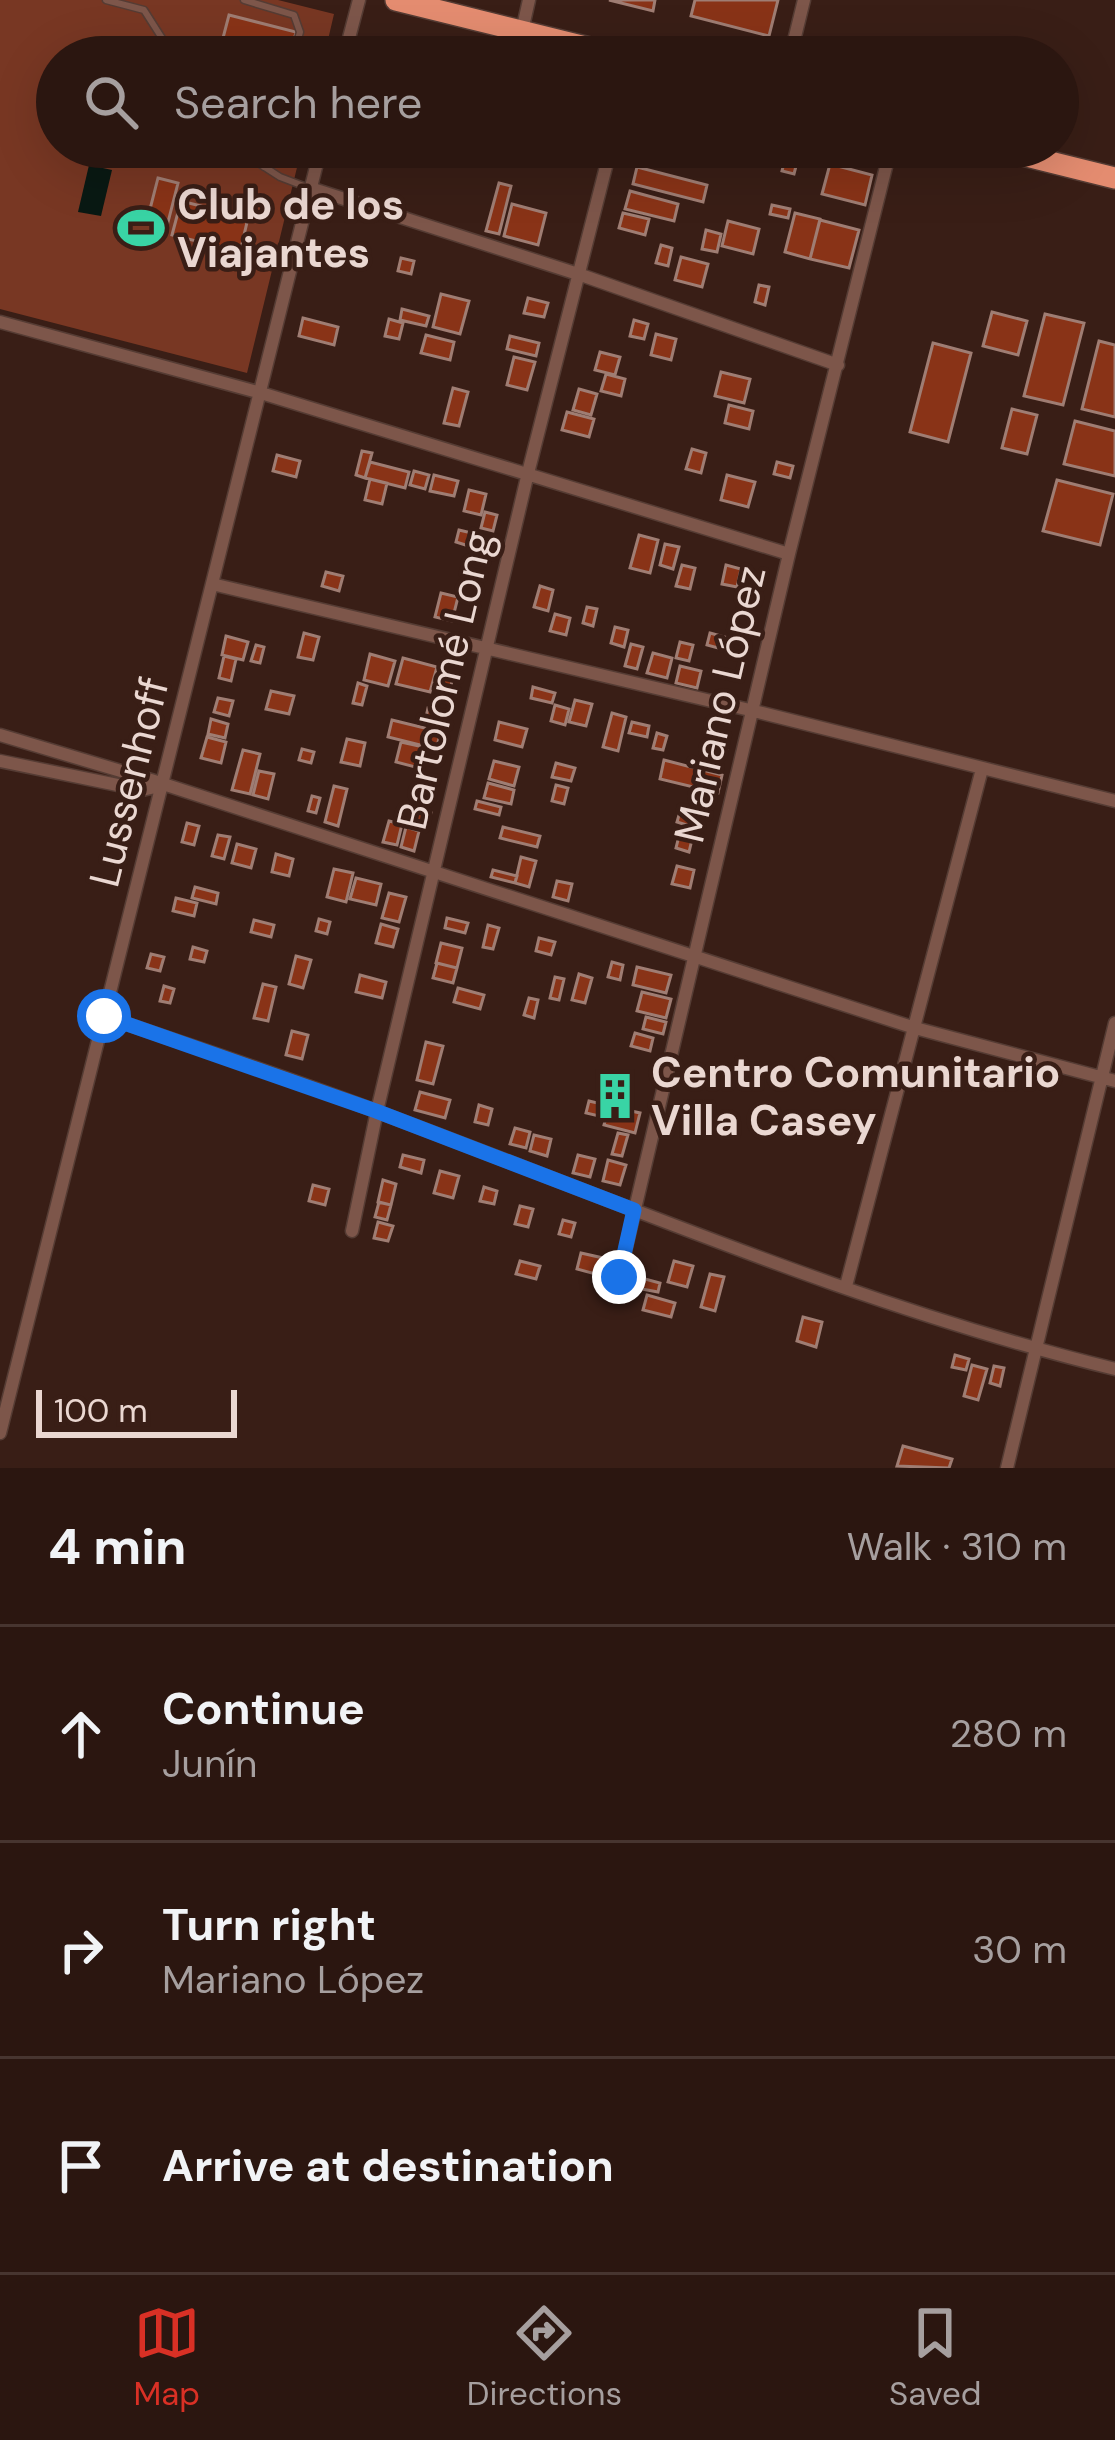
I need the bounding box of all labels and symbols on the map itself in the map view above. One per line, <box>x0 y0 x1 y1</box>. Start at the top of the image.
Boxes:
place label: Club de los Viajantes <box>177 177 404 280</box>
sports icon: Club de los Viajantes <box>116 203 166 253</box>
street label: Bartolomé Long <box>384 525 506 835</box>
street label: Mariano López <box>661 560 779 848</box>
street label: Lussenhoff <box>76 672 182 892</box>
route start <box>77 989 131 1043</box>
place label: Centro Comunitario Villa Casey <box>651 1045 1060 1148</box>
building icon: Centro Comunitario Villa Casey <box>590 1071 640 1121</box>
route end <box>592 1250 646 1304</box>
scale bar <box>36 1384 237 1437</box>

